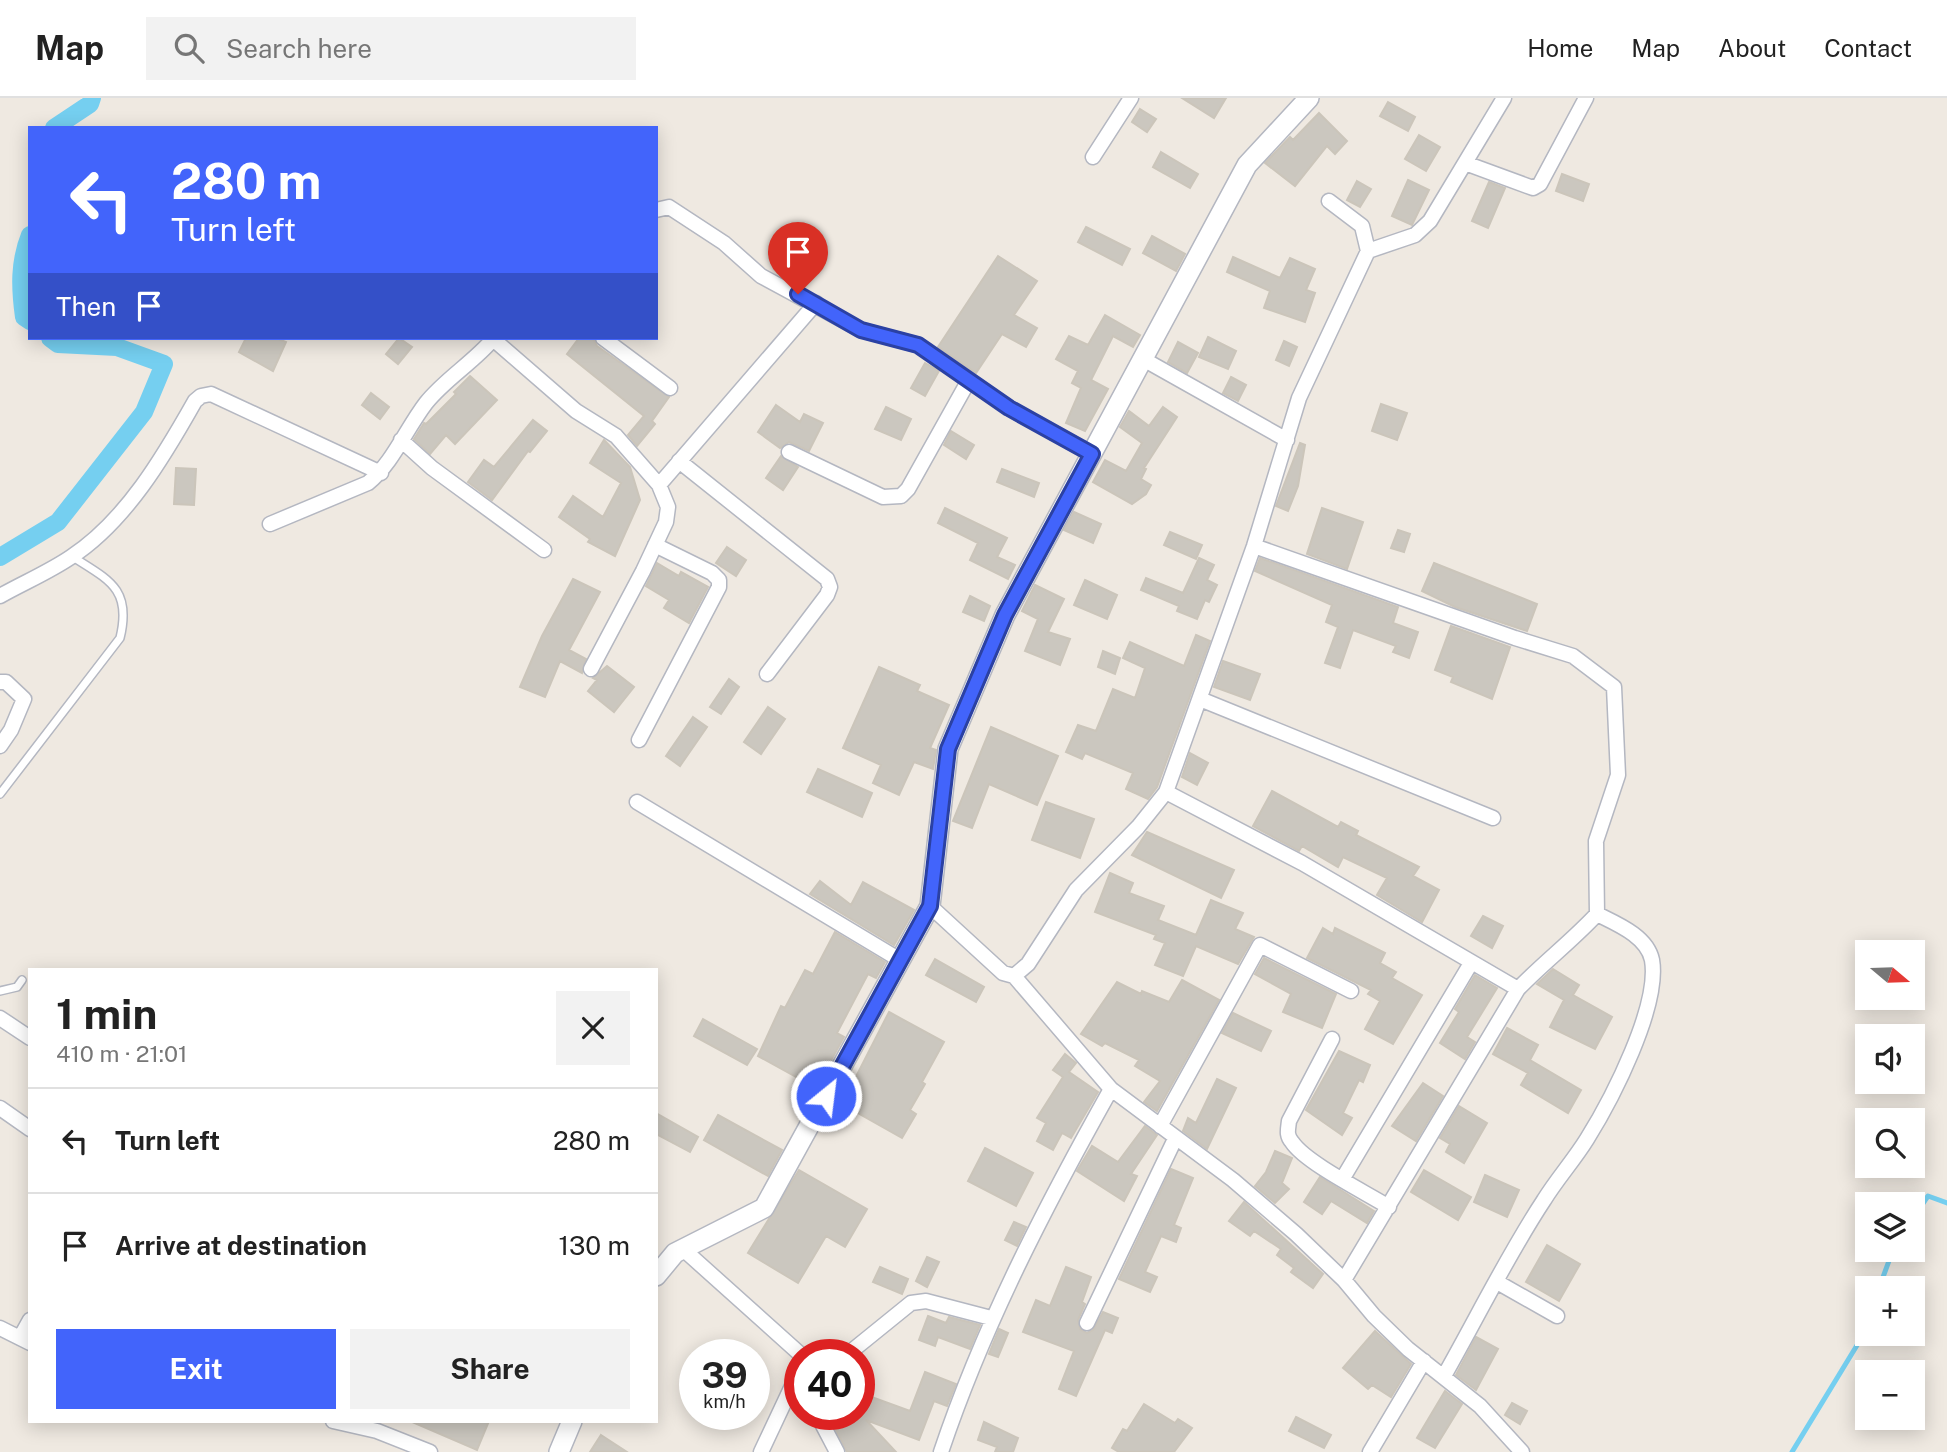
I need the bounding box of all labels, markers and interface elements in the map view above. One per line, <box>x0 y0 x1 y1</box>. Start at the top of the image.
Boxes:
search box <box>146 17 636 80</box>
text: Map <box>35 29 104 67</box>
icon: search <box>170 29 208 67</box>
text: Search here <box>226 33 372 64</box>
text: Home <box>1527 34 1593 62</box>
text: Map <box>1631 34 1680 62</box>
text: About <box>1718 34 1786 62</box>
text: Contact <box>1824 34 1912 62</box>
text: 280 m <box>171 152 321 210</box>
icon: left <box>56 154 147 245</box>
text: Turn left <box>171 211 296 248</box>
pin <box>768 222 828 294</box>
icon: arrive <box>779 233 817 271</box>
icon: arrive <box>130 287 168 325</box>
text: Then <box>56 291 116 322</box>
north arrow <box>1855 940 1925 1010</box>
map controls <box>1855 940 1925 1430</box>
text: 1 min <box>56 989 157 1038</box>
button: close <box>556 991 630 1065</box>
button: sound <box>1855 1024 1925 1094</box>
text: 410 m · 21:01 <box>56 1040 187 1067</box>
position arrow <box>789 1059 863 1133</box>
button: search <box>1855 1108 1925 1178</box>
icon: left <box>56 1122 94 1160</box>
text: Turn left <box>115 1125 220 1156</box>
text: 280 m <box>553 1125 630 1156</box>
button: layers <box>1855 1192 1925 1262</box>
icon: arrive <box>56 1227 94 1265</box>
text: Arrive at destination <box>115 1230 367 1261</box>
text: 130 m <box>558 1230 630 1261</box>
button: + <box>1855 1276 1925 1346</box>
button: Exit <box>56 1329 336 1409</box>
button: Share <box>350 1329 630 1409</box>
speed limit sign: 40 <box>784 1339 875 1430</box>
text: 39 <box>701 1355 748 1396</box>
button: − <box>1855 1360 1925 1430</box>
text: km/h <box>703 1391 746 1412</box>

